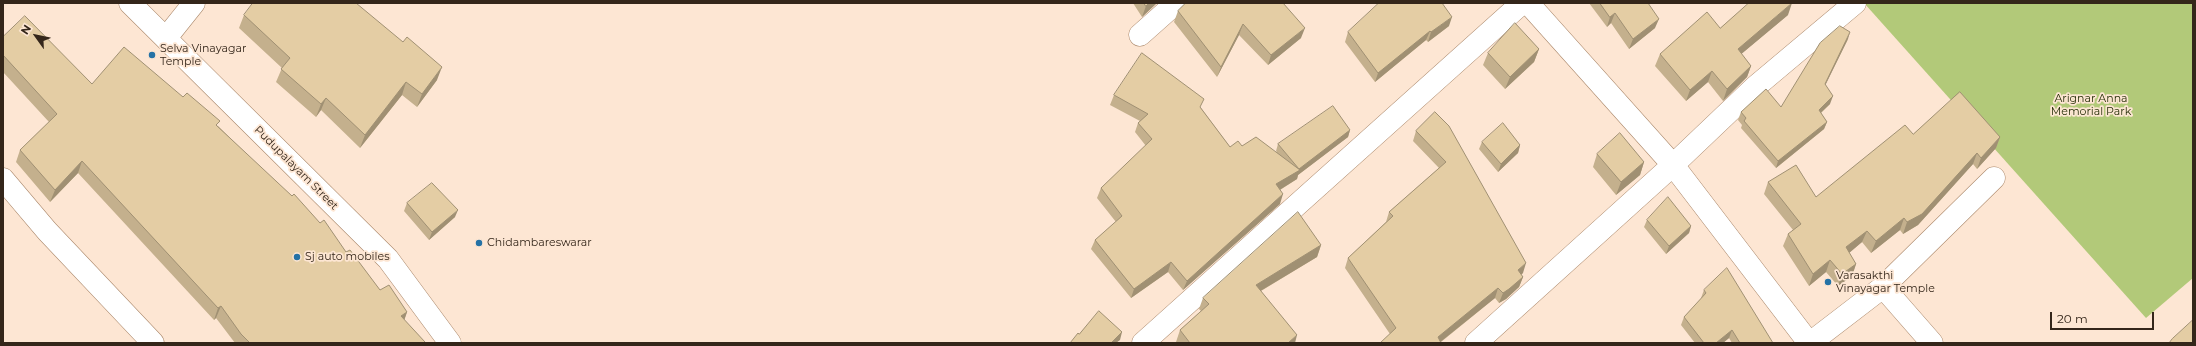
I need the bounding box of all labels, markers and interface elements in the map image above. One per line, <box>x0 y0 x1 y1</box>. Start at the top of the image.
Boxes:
north arrow <box>16 16 56 56</box>
text: N <box>18 22 34 37</box>
place label: Selva Vinayagar Temple <box>160 42 246 68</box>
marker: Selva Vinayagar Temple <box>147 50 157 60</box>
park label: Arignar Anna Memorial Park <box>2051 92 2131 118</box>
street label: Pudupalayam Street <box>251 123 341 213</box>
place label: Chidambareswarar <box>487 236 592 250</box>
marker: Chidambareswarar <box>474 238 484 248</box>
place label: Sj auto mobiles <box>305 250 390 264</box>
marker: Sj auto mobiles <box>292 252 302 262</box>
place label: Varasakthi Vinayagar Temple <box>1836 269 1935 295</box>
marker: Varasakthi Vinayagar Temple <box>1823 277 1833 287</box>
scale bar <box>2052 304 2156 330</box>
text: 20 m <box>2057 311 2088 326</box>

